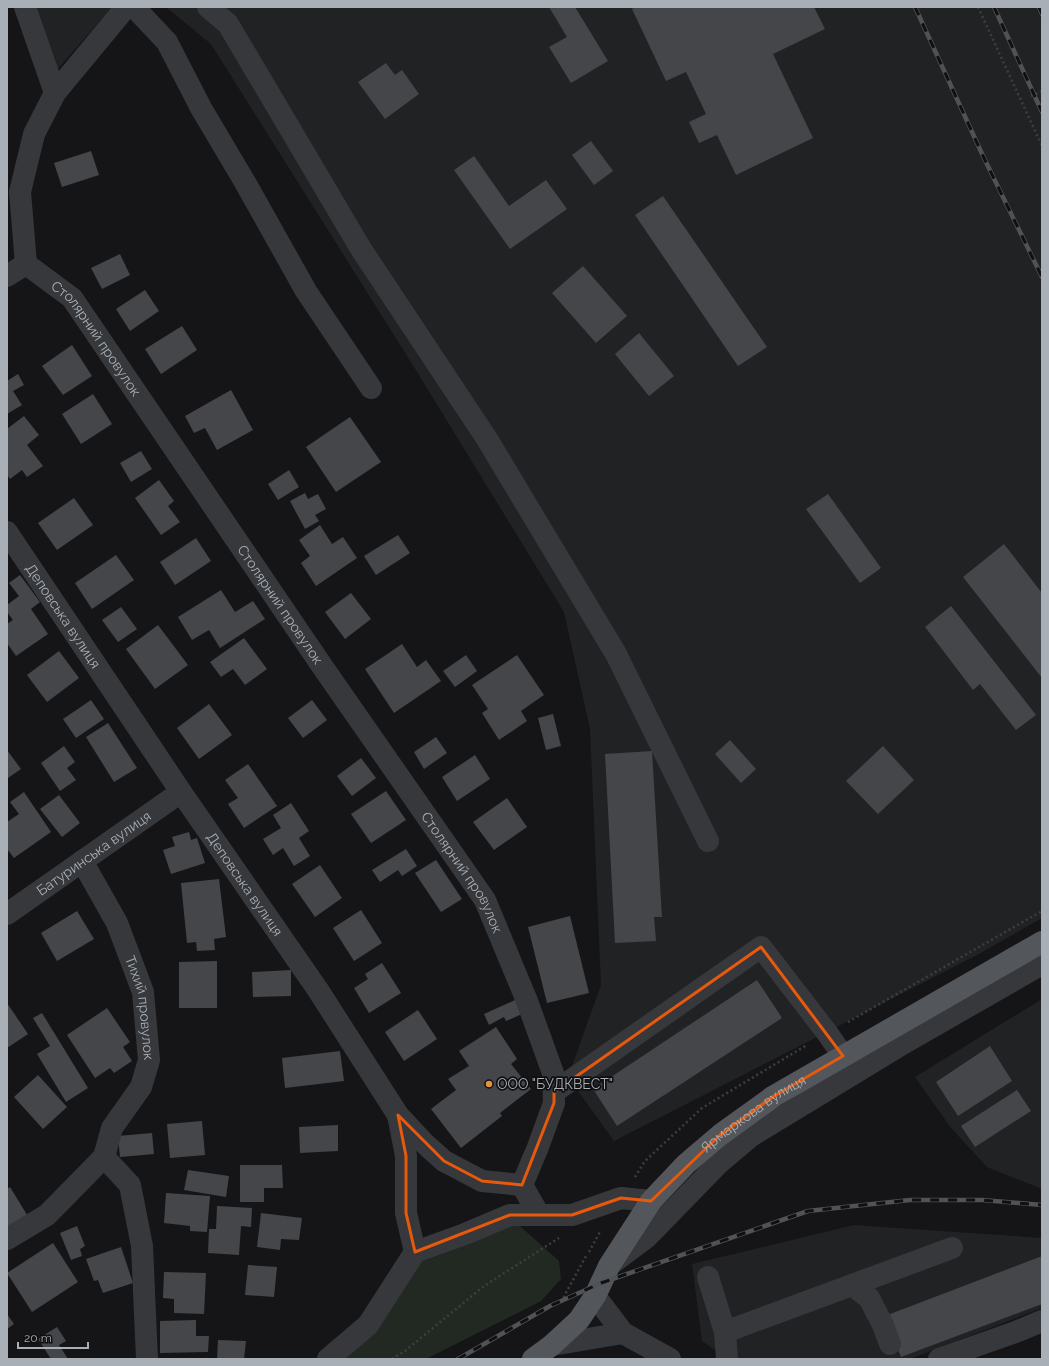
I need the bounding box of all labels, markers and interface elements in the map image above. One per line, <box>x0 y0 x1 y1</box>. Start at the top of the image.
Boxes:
street label: Столярний провулок <box>48 278 144 399</box>
street label: Столярний провулок <box>234 542 326 667</box>
street label: Деповська вулиця <box>23 561 104 671</box>
street label: Батуринська вулиця <box>34 808 154 899</box>
street label: Столярний провулок <box>418 809 506 935</box>
street label: Деповська вулиця <box>203 829 286 939</box>
street label: Тихий провулок <box>122 953 157 1061</box>
street label: Ярмаркова вулиця <box>698 1072 809 1156</box>
place label: ООО "БУДКВЕСТ" <box>497 1076 613 1092</box>
marker: ООО "БУДКВЕСТ" <box>484 1079 494 1089</box>
scale bar <box>18 1324 88 1350</box>
text: 20 m <box>24 1331 52 1345</box>

